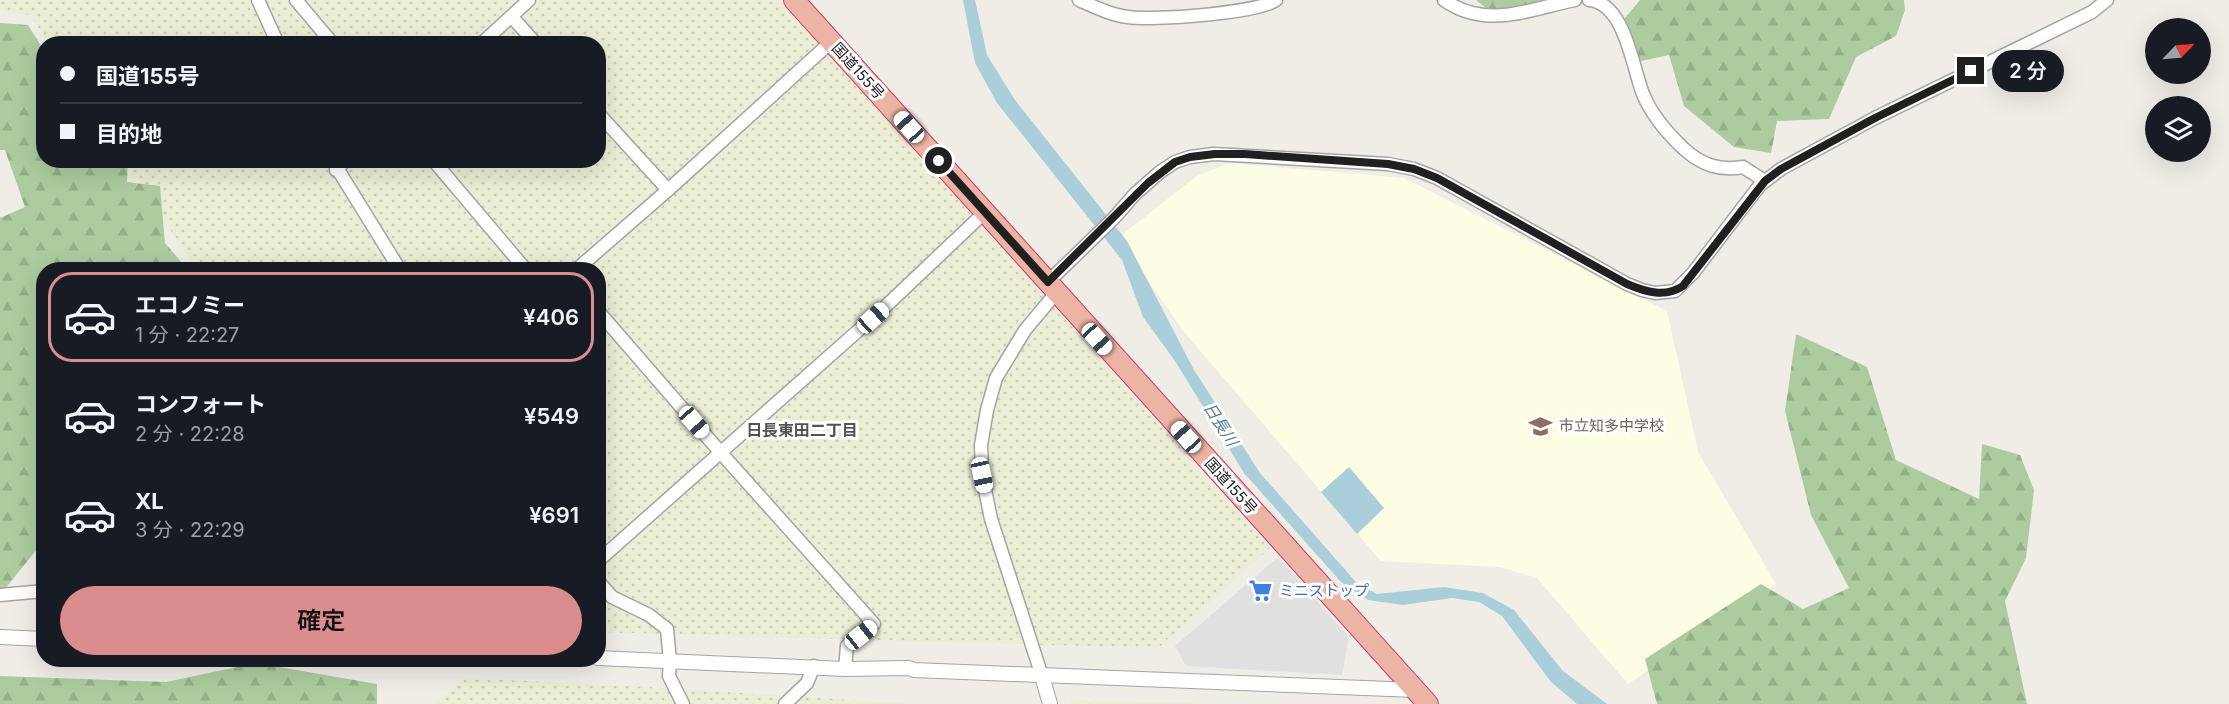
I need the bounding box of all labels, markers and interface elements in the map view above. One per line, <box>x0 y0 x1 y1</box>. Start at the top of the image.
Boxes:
north arrow <box>2145 18 2211 84</box>
map controls <box>2145 18 2211 162</box>
street label: 国道155号 <box>828 39 889 103</box>
callout: 2 分 <box>1992 50 2064 92</box>
route end <box>1957 57 1984 84</box>
text: 2 分 <box>2009 59 2047 83</box>
text: 国道155号 <box>96 63 200 89</box>
button: layers <box>2145 96 2211 162</box>
car <box>890 108 928 146</box>
text: 目的地 <box>96 121 162 147</box>
route start <box>925 147 952 174</box>
icon: car <box>63 290 117 344</box>
text: エコノミー <box>135 292 245 318</box>
car <box>854 299 892 337</box>
text: ¥406 <box>523 304 579 330</box>
car <box>1078 320 1116 358</box>
text: 1 分 · 22:27 <box>135 323 239 347</box>
icon: car <box>63 389 117 443</box>
text: コンフォート <box>135 391 266 417</box>
water label: 日長川 <box>1200 398 1244 451</box>
text: ¥549 <box>524 403 579 429</box>
car <box>675 403 713 441</box>
school or university icon: 市立知多中学校 <box>1528 413 1554 439</box>
place label: 市立知多中学校 <box>1559 416 1664 435</box>
car <box>1167 418 1205 456</box>
district label: 日長東田二丁目 <box>746 420 858 440</box>
text: 2 分 · 22:28 <box>135 422 245 446</box>
street label: 国道155号 <box>1201 454 1262 518</box>
car <box>969 456 995 494</box>
icon: car <box>63 488 117 542</box>
text: XL <box>135 488 164 514</box>
text: ¥691 <box>529 502 579 528</box>
text: 3 分 · 22:29 <box>135 518 245 542</box>
supermarket icon: ミニストップ <box>1248 578 1274 604</box>
place label: ミニストップ <box>1279 581 1369 600</box>
button: 確定 <box>60 586 582 655</box>
car <box>841 617 881 653</box>

